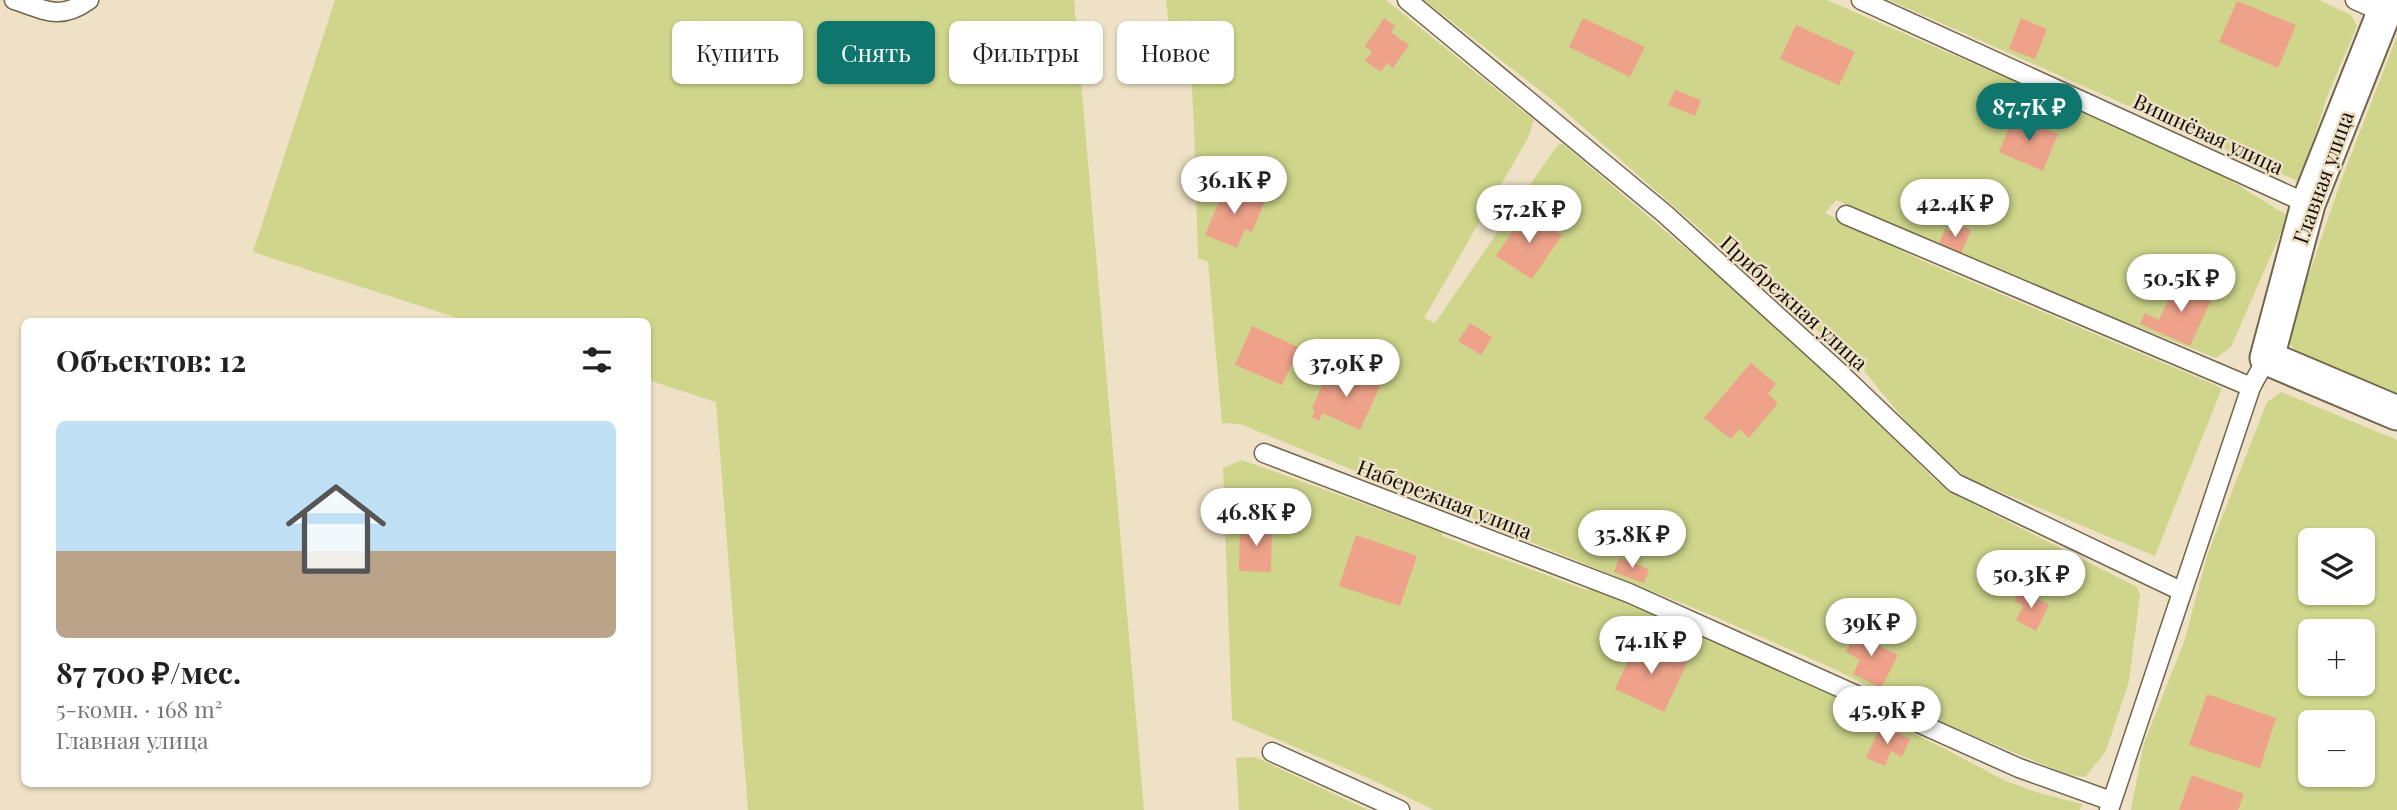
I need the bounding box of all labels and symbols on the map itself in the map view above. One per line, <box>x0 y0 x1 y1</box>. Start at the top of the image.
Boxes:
pin: 87.7K ₽ <box>1964 83 2094 143</box>
street label: Вишнёвая улица <box>2129 86 2289 180</box>
street label: Главная улица <box>2285 106 2359 247</box>
pin: 36.1K ₽ <box>1169 156 1299 216</box>
pin: 42.4K ₽ <box>1890 180 2020 239</box>
pin: 57.2K ₽ <box>1464 186 1594 245</box>
street label: Прибрежная улица <box>1715 228 1875 376</box>
pin: 50.5K ₽ <box>2116 254 2246 314</box>
pin: 37.9K ₽ <box>1281 340 1411 399</box>
street label: Набережная улица <box>1353 452 1537 545</box>
pin: 46.8K ₽ <box>1191 489 1321 548</box>
pin: 35.8K ₽ <box>1567 510 1697 570</box>
pin: 50.3K ₽ <box>1966 550 2096 610</box>
pin: 39K ₽ <box>1822 598 1920 658</box>
pin: 74.1K ₽ <box>1586 616 1716 676</box>
pin: 45.9K ₽ <box>1822 686 1952 746</box>

